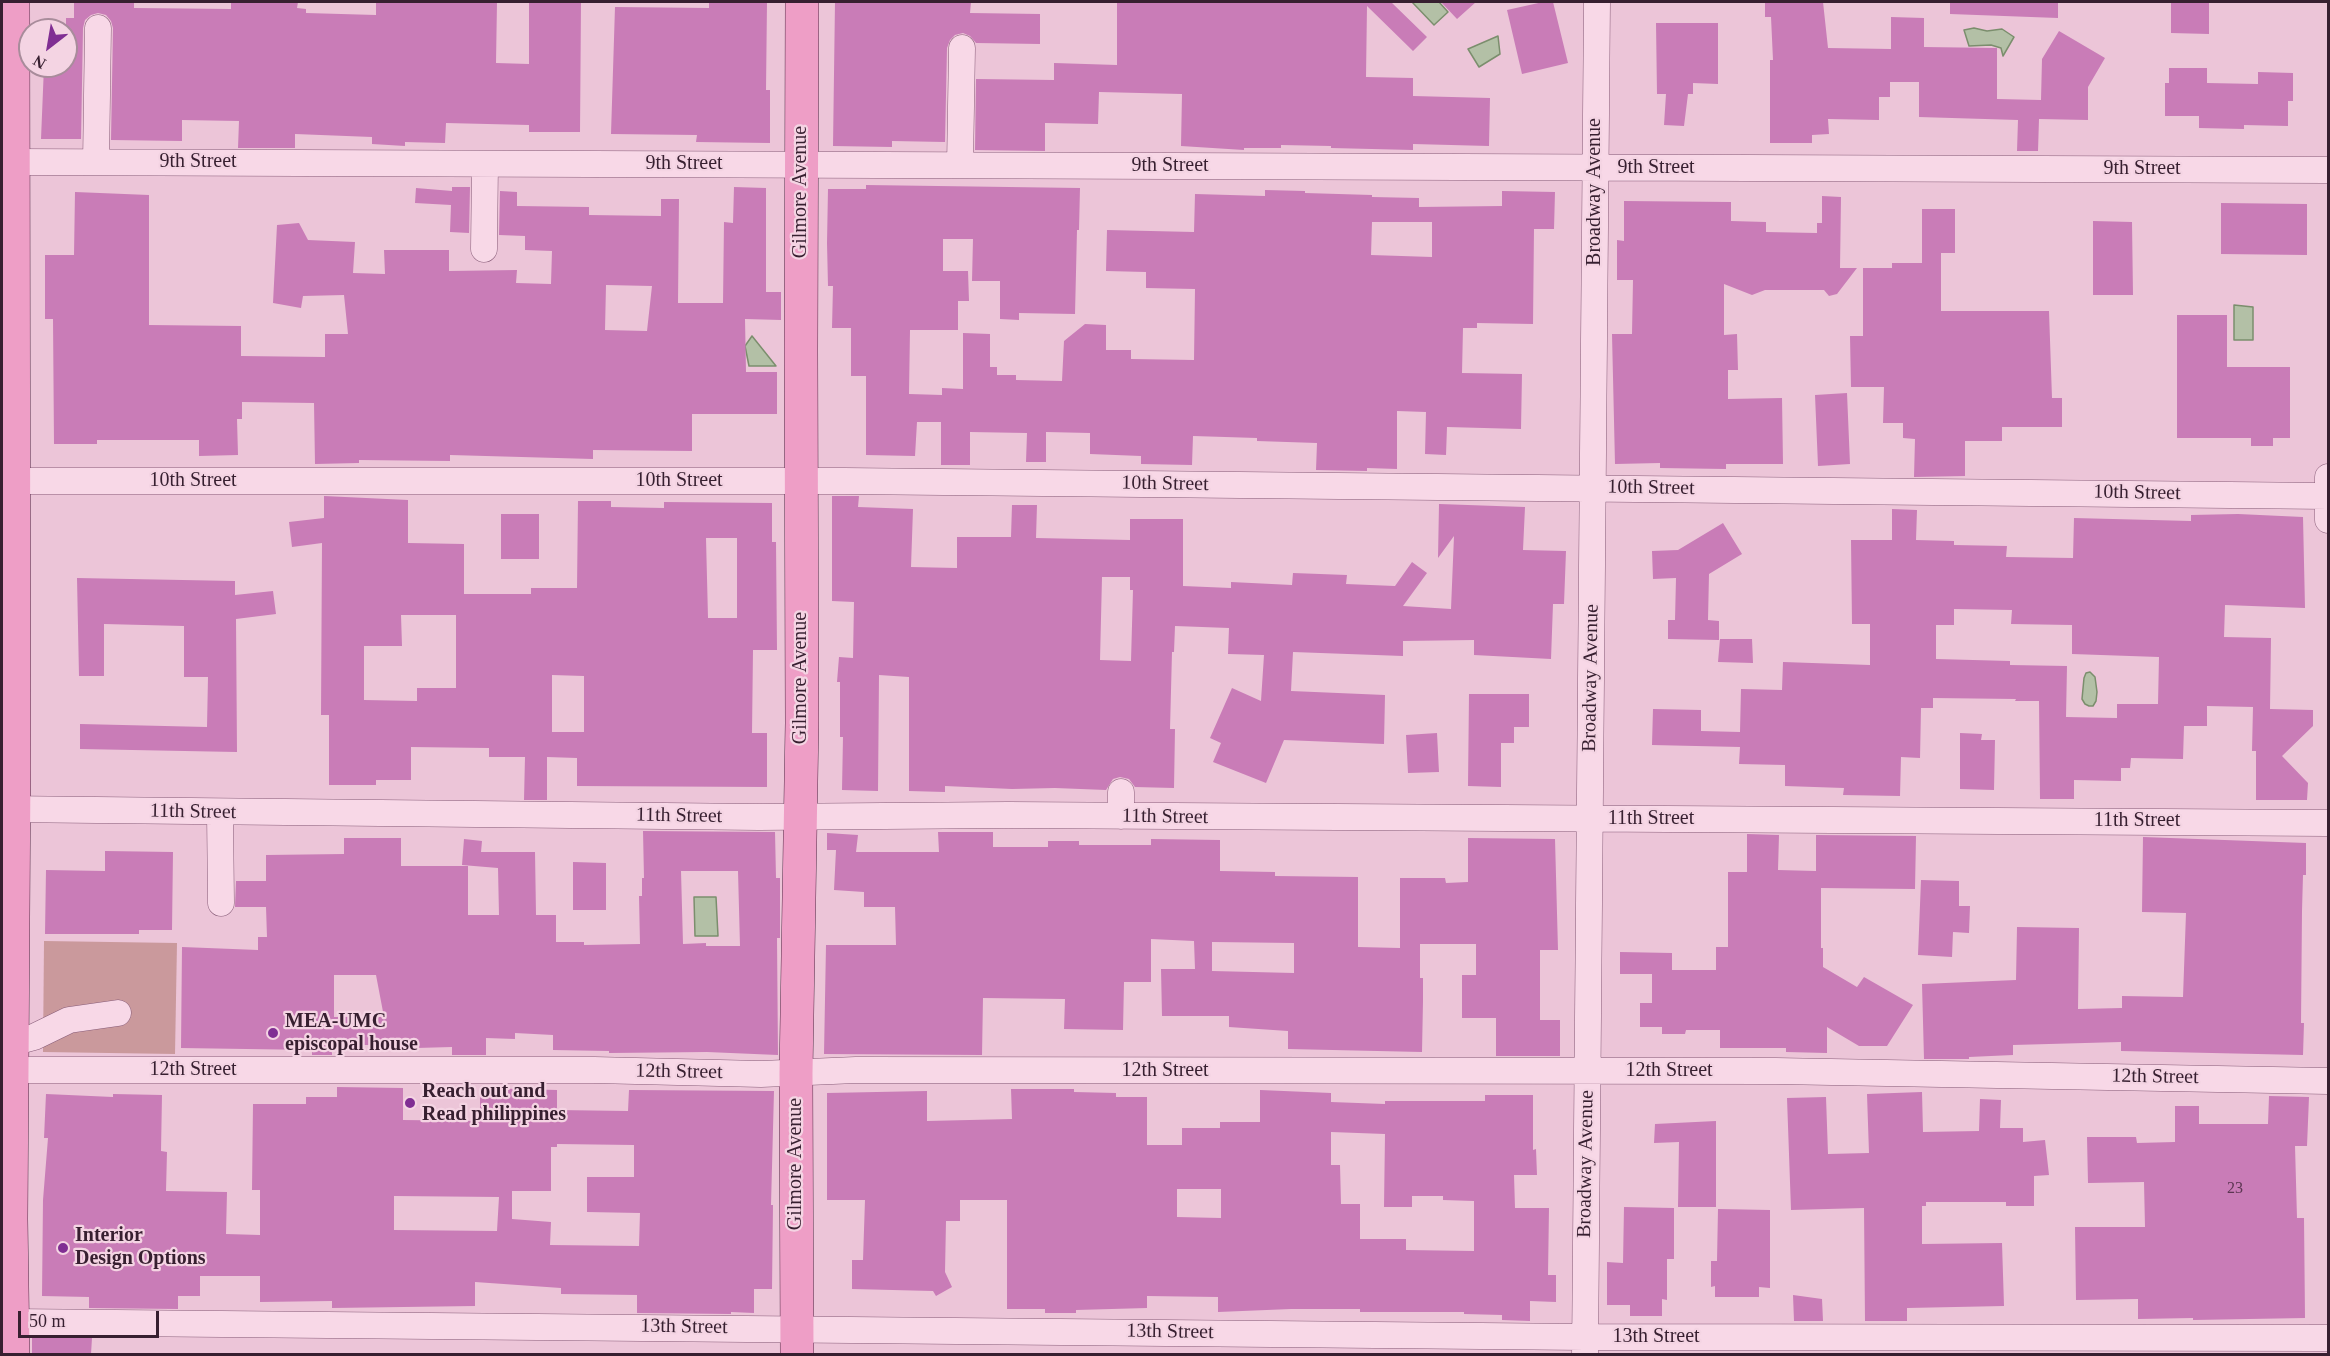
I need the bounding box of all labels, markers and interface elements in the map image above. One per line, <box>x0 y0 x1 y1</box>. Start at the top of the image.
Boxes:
north arrow <box>18 18 78 78</box>
text: N <box>30 52 49 72</box>
street label: Broadway Avenue <box>1583 118 1607 266</box>
street label: Gilmore Avenue <box>789 126 813 258</box>
street label: 9th Street <box>159 150 237 174</box>
street label: 9th Street <box>645 152 723 176</box>
street label: 9th Street <box>1131 154 1209 178</box>
street label: 9th Street <box>1617 156 1695 180</box>
street label: 9th Street <box>2103 157 2181 181</box>
street label: 10th Street <box>149 469 237 493</box>
street label: 10th Street <box>635 469 723 493</box>
street label: 10th Street <box>1121 471 1209 497</box>
street label: 10th Street <box>1607 475 1695 501</box>
street label: 10th Street <box>2093 480 2181 506</box>
street label: Broadway Avenue <box>1578 604 1604 752</box>
street label: Gilmore Avenue <box>789 612 813 744</box>
street label: 11th Street <box>150 799 236 825</box>
street label: 11th Street <box>636 803 722 829</box>
street label: 11th Street <box>1122 804 1208 830</box>
street label: 11th Street <box>1608 807 1694 831</box>
street label: 11th Street <box>2094 809 2180 833</box>
place label: MEA-UMC episcopal house <box>285 1010 418 1057</box>
marker: MEA-UMC episcopal house <box>266 1026 280 1040</box>
street label: 12th Street <box>149 1058 237 1082</box>
street label: 12th Street <box>635 1059 723 1085</box>
street label: 12th Street <box>1121 1059 1209 1083</box>
street label: 12th Street <box>1625 1059 1713 1083</box>
street label: 12th Street <box>2111 1064 2199 1090</box>
place label: Reach out and Read philippines <box>422 1080 566 1127</box>
street label: Broadway Avenue <box>1573 1090 1599 1238</box>
marker: Reach out and Read philippines <box>403 1096 417 1110</box>
street label: Gilmore Avenue <box>784 1098 808 1230</box>
house number: 23 <box>2227 1179 2243 1199</box>
place label: Interior Design Options <box>75 1224 206 1271</box>
marker: Interior Design Options <box>56 1241 70 1255</box>
scale bar <box>21 1299 162 1337</box>
text: 50 m <box>29 1311 66 1331</box>
street label: 13th Street <box>640 1314 728 1340</box>
street label: 13th Street <box>1126 1319 1214 1345</box>
street label: 13th Street <box>1612 1325 1700 1349</box>

